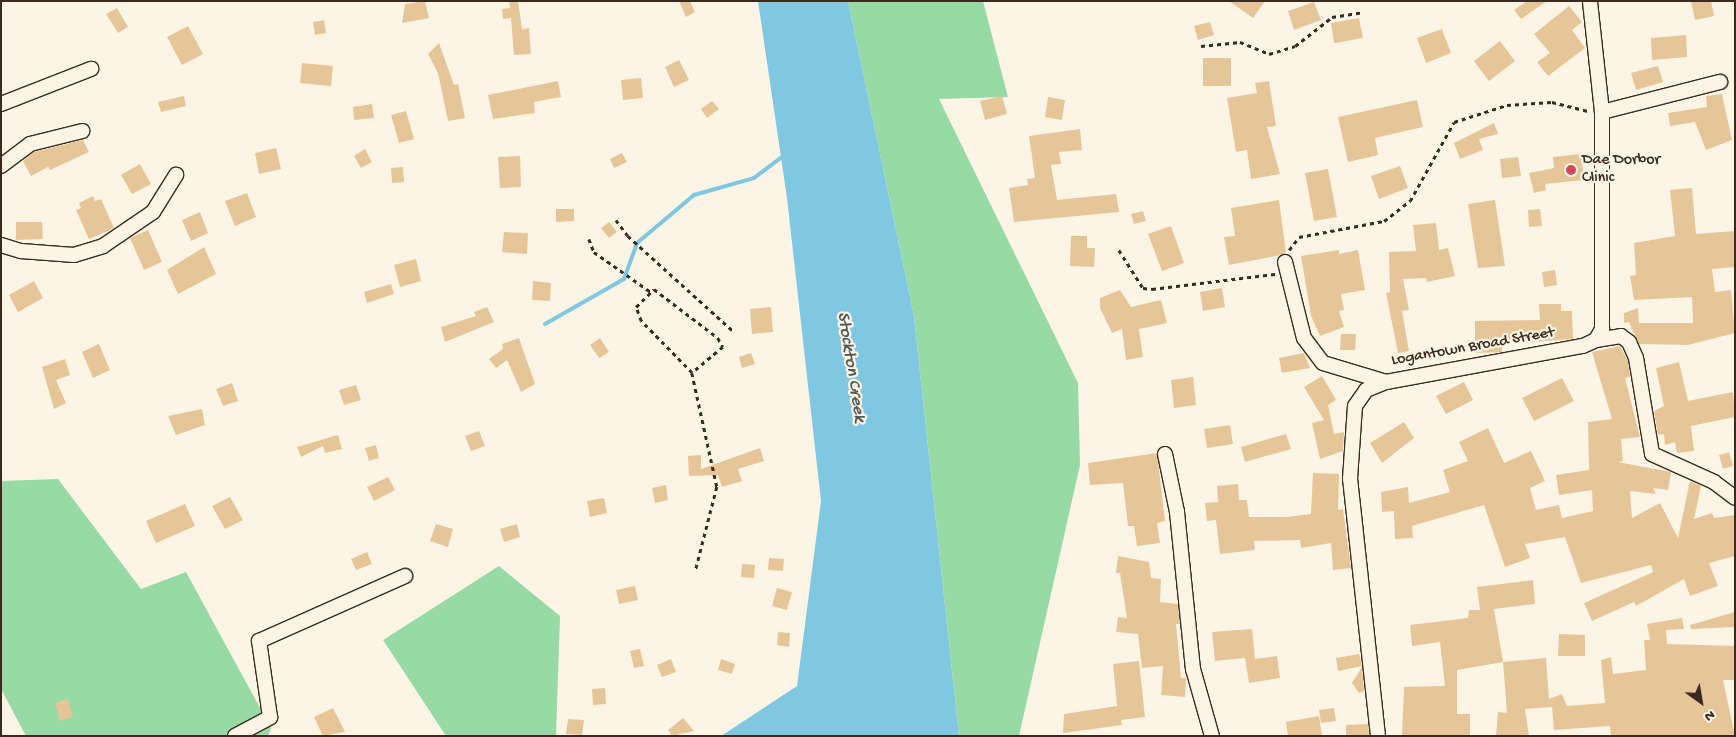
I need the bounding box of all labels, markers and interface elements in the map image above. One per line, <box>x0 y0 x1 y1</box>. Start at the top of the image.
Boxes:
place label: Dae Dorbor Clinic <box>1582 151 1660 189</box>
marker: Dae Dorbor Clinic <box>1564 163 1578 177</box>
water label: Stockton Creek <box>831 310 869 424</box>
street label: Logantown Broad Street <box>1390 324 1556 372</box>
north arrow <box>1676 677 1726 727</box>
text: N <box>1701 706 1718 725</box>

